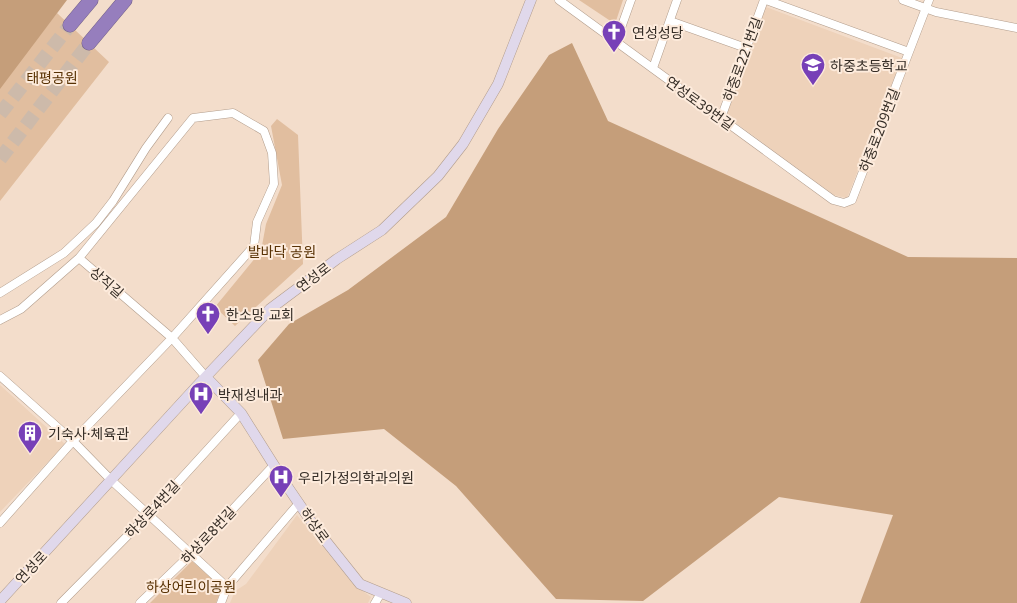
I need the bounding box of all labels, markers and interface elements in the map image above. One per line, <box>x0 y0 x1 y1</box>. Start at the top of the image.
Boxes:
street label: 하중로221번길 <box>718 14 766 104</box>
church icon: 연성성당 <box>601 19 627 53</box>
place label: 연성성당 <box>632 23 684 42</box>
school or university icon: 하중초등학교 <box>800 52 826 86</box>
place label: 하중초등학교 <box>830 56 907 75</box>
park label: 태평공원 <box>26 68 78 87</box>
street label: 연성로39번길 <box>662 72 738 134</box>
street label: 하중로209번길 <box>854 85 904 175</box>
park label: 발바닥 공원 <box>248 242 316 261</box>
street label: 연성로 <box>292 258 334 296</box>
street label: 상직길 <box>86 262 128 302</box>
church icon: 한소망 교회 <box>195 301 221 335</box>
place label: 한소망 교회 <box>226 305 294 324</box>
hospital icon: 박재성내과 <box>188 381 214 415</box>
place label: 박재성내과 <box>218 385 283 404</box>
building icon: 기숙사·체육관 <box>17 420 43 454</box>
place label: 기숙사·체육관 <box>48 424 129 443</box>
hospital icon: 우리가정의학과의원 <box>268 464 294 498</box>
place label: 우리가정의학과의원 <box>298 468 414 487</box>
street label: 하상로4번길 <box>120 476 184 542</box>
street label: 하상로8번길 <box>176 502 240 568</box>
street label: 하상로 <box>296 504 334 546</box>
street label: 연성로 <box>11 546 51 588</box>
park label: 하상어린이공원 <box>146 577 236 596</box>

